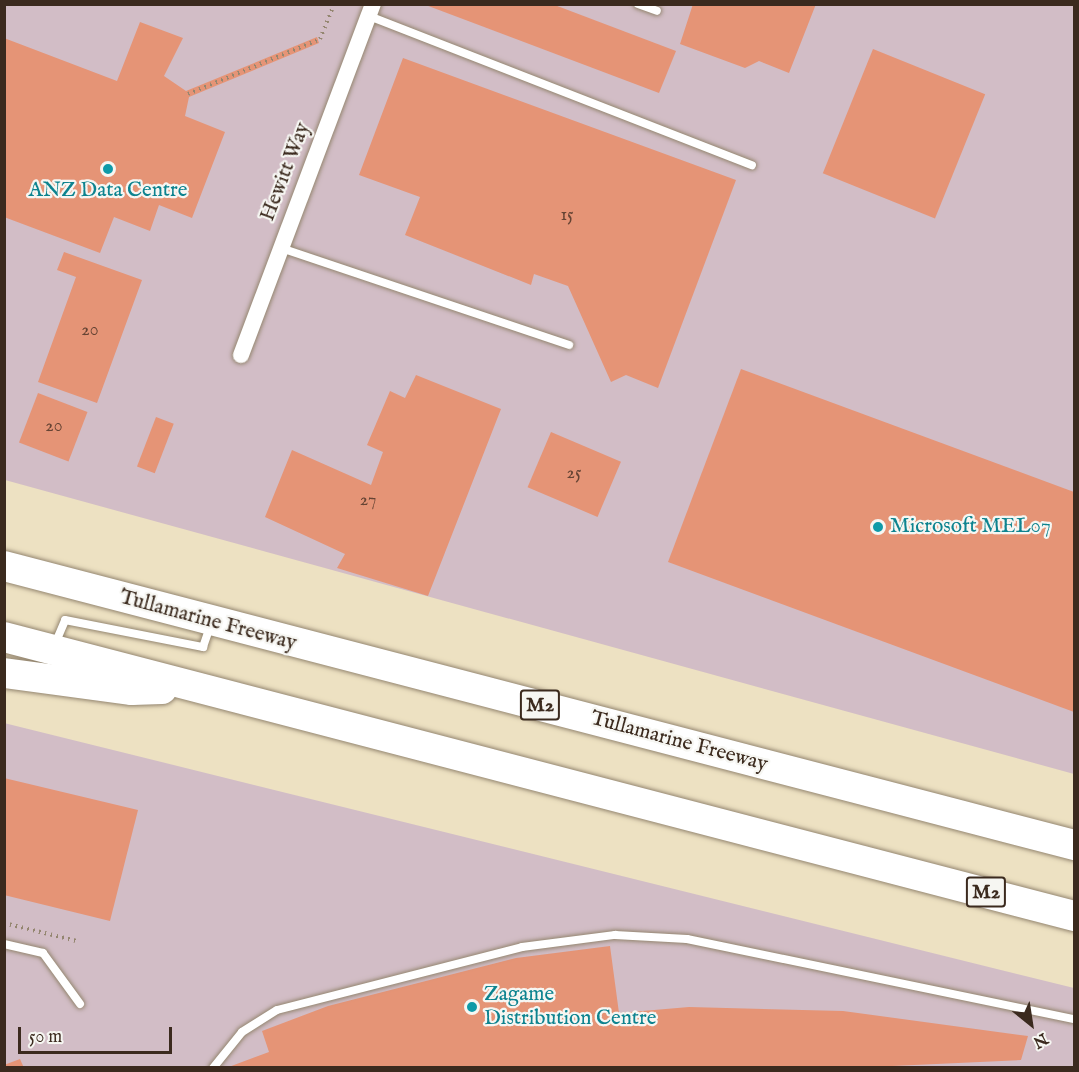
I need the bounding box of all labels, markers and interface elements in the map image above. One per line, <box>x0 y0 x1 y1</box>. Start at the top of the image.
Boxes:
street label: Hewitt Way <box>256 119 316 225</box>
marker: ANZ Data Centre <box>101 162 115 176</box>
place label: ANZ Data Centre <box>29 178 187 204</box>
house number: 15 <box>560 205 574 227</box>
house number: 20 <box>81 320 99 342</box>
house number: 20 <box>45 416 63 438</box>
house number: 25 <box>567 463 581 485</box>
house number: 27 <box>360 490 376 512</box>
place label: Microsoft MEL07 <box>890 514 1051 540</box>
marker: Microsoft MEL07 <box>871 520 885 534</box>
street label: Tullamarine Freeway <box>117 585 299 657</box>
road number: M2 <box>519 688 561 722</box>
street label: Tullamarine Freeway <box>588 706 770 778</box>
road number: M2 <box>965 875 1007 909</box>
place label: Zagame Distribution Centre <box>484 982 656 1032</box>
north arrow <box>1001 994 1061 1054</box>
marker: Zagame Distribution Centre <box>465 1000 479 1014</box>
scale bar <box>21 1015 176 1053</box>
text: 50 m <box>29 1026 62 1049</box>
text: N <box>1029 1027 1051 1052</box>

